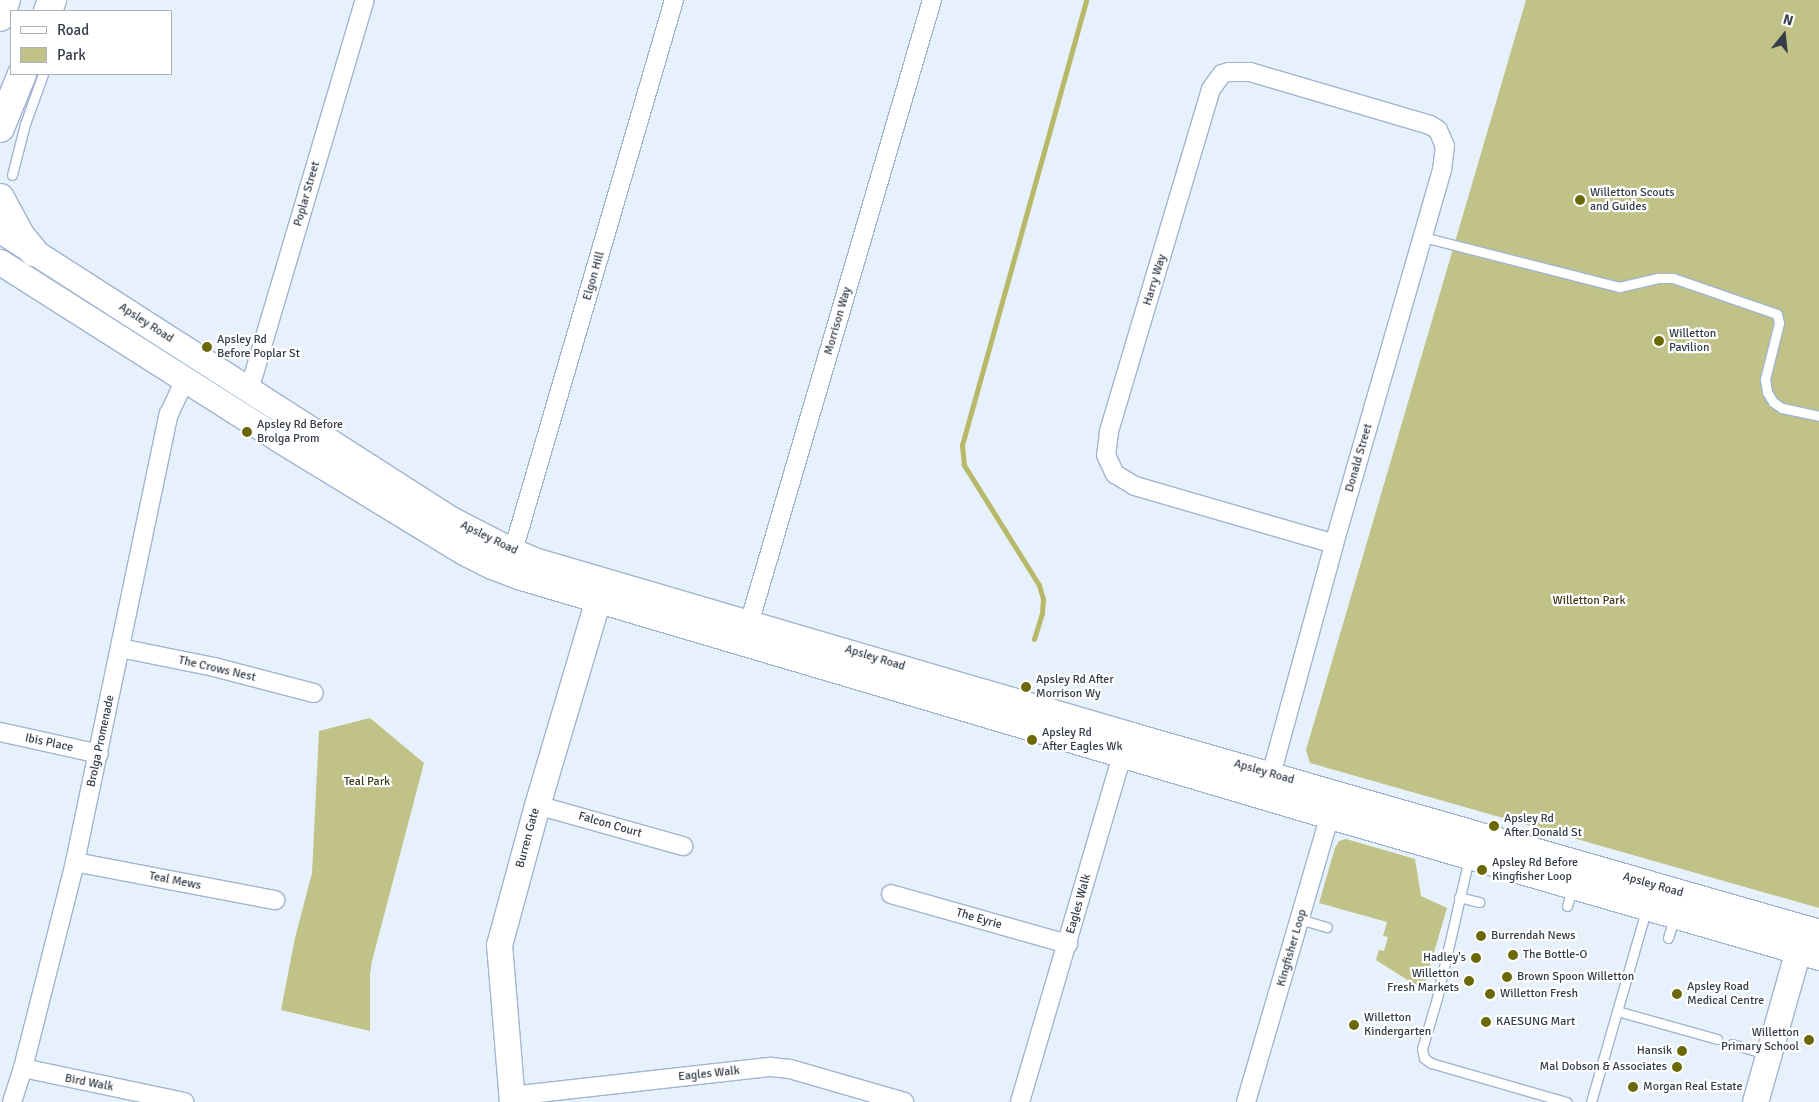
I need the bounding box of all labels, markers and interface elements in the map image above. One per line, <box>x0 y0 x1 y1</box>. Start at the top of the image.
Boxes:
legend <box>10 10 172 75</box>
north arrow <box>1759 10 1809 60</box>
text: N <box>1781 11 1795 30</box>
text: Road <box>57 21 89 39</box>
text: Park <box>57 46 86 64</box>
street label: Poplar Street <box>291 160 323 228</box>
place label: Willetton Scouts and Guides <box>1590 186 1674 214</box>
marker: Willetton Scouts and Guides <box>1574 194 1586 206</box>
street label: Elgon Hill <box>580 250 608 302</box>
street label: Harry Way <box>1140 253 1170 307</box>
street label: Morrison Way <box>821 285 855 357</box>
street label: Apsley Road <box>116 300 176 346</box>
place label: Willetton Pavilion <box>1669 327 1716 355</box>
place label: Apsley Rd Before Poplar St <box>217 333 300 361</box>
marker: Willetton Pavilion <box>1653 335 1665 347</box>
marker: Apsley Rd Before Poplar St <box>201 341 213 353</box>
place label: Apsley Rd Before Brolga Prom <box>257 418 343 446</box>
street label: Donald Street <box>1342 422 1376 494</box>
marker: Apsley Rd Before Brolga Prom <box>241 426 253 438</box>
street label: Apsley Road <box>458 518 520 558</box>
park label: Willetton Park <box>1552 594 1626 608</box>
street label: Apsley Road <box>843 642 907 674</box>
street label: The Crows Nest <box>177 653 257 685</box>
place label: Apsley Rd After Morrison Wy <box>1036 673 1114 701</box>
marker: Apsley Rd After Morrison Wy <box>1020 681 1032 693</box>
street label: Brolga Promenade <box>84 694 118 788</box>
place label: Apsley Rd After Eagles Wk <box>1042 726 1123 754</box>
street label: Ibis Place <box>24 731 74 755</box>
marker: Apsley Rd After Eagles Wk <box>1026 734 1038 746</box>
street label: Apsley Road <box>1232 757 1296 787</box>
park label: Teal Park <box>344 775 390 789</box>
street label: Burren Gate <box>513 806 543 870</box>
street label: Falcon Court <box>577 809 643 841</box>
place label: Apsley Rd After Donald St <box>1504 812 1582 840</box>
marker: Apsley Rd After Donald St <box>1488 820 1500 832</box>
place label: Apsley Rd Before Kingfisher Loop <box>1492 856 1578 884</box>
marker: Apsley Rd Before Kingfisher Loop <box>1476 864 1488 876</box>
street label: Teal Mews <box>148 869 202 893</box>
street label: Apsley Road <box>1621 870 1685 900</box>
street label: Eagles Walk <box>1064 872 1094 936</box>
street label: The Eyrie <box>954 906 1004 932</box>
street label: Kingfisher Loop <box>1274 908 1310 988</box>
place label: Burrendah News <box>1491 929 1576 943</box>
marker: Burrendah News <box>1475 930 1487 942</box>
place label: The Bottle-O <box>1523 948 1587 962</box>
marker: The Bottle-O <box>1507 949 1519 961</box>
place label: Hadley's <box>1423 951 1466 965</box>
marker: Hadley's <box>1470 952 1482 964</box>
place label: Willetton Fresh Markets <box>1387 967 1459 995</box>
place label: Brown Spoon Willetton <box>1517 970 1634 984</box>
marker: Brown Spoon Willetton <box>1501 971 1513 983</box>
marker: Willetton Fresh Markets <box>1463 975 1475 987</box>
place label: Apsley Road Medical Centre <box>1687 980 1764 1008</box>
place label: Willetton Fresh <box>1500 987 1578 1001</box>
marker: Willetton Fresh <box>1484 988 1496 1000</box>
marker: Apsley Road Medical Centre <box>1671 988 1683 1000</box>
place label: Willetton Kindergarten <box>1364 1011 1431 1039</box>
place label: KAESUNG Mart <box>1496 1015 1575 1029</box>
marker: KAESUNG Mart <box>1480 1016 1492 1028</box>
marker: Willetton Kindergarten <box>1348 1019 1360 1031</box>
place label: Willetton Primary School <box>1721 1026 1799 1054</box>
marker: Willetton Primary School <box>1803 1034 1815 1046</box>
place label: Hansik <box>1637 1044 1672 1058</box>
marker: Hansik <box>1676 1045 1688 1057</box>
place label: Mal Dobson & Associates <box>1540 1060 1667 1074</box>
marker: Mal Dobson & Associates <box>1671 1061 1683 1073</box>
street label: Eagles Walk <box>678 1064 740 1084</box>
street label: Bird Walk <box>63 1071 115 1095</box>
place label: Morgan Real Estate <box>1643 1080 1742 1094</box>
marker: Morgan Real Estate <box>1627 1081 1639 1093</box>

